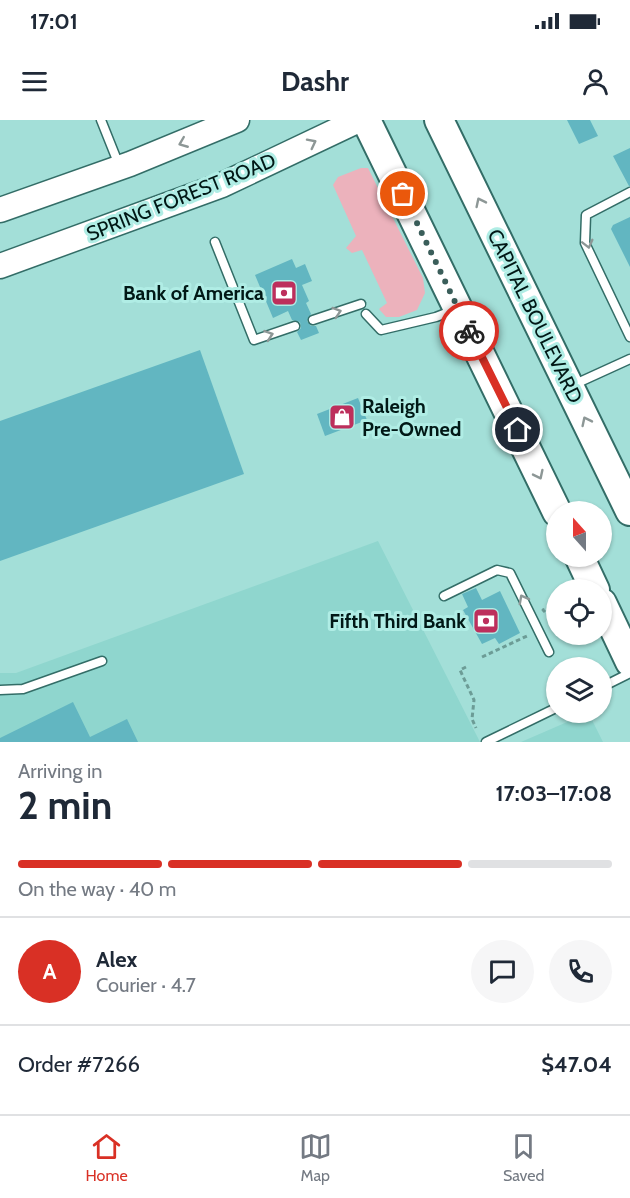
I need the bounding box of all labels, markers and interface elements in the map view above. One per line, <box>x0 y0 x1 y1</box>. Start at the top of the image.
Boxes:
text: 17:01 <box>30 8 78 35</box>
icon: menu <box>18 65 51 98</box>
text: Dashr <box>281 65 349 98</box>
icon: person <box>579 65 612 98</box>
one-way arrow <box>179 136 190 148</box>
one-way arrow <box>306 138 317 150</box>
street label: SPRING FOREST ROAD <box>83 148 279 246</box>
pin <box>377 168 428 219</box>
icon: bag <box>386 177 419 210</box>
one-way arrow <box>475 198 487 209</box>
street label: CAPITAL BOULEVARD <box>482 225 588 407</box>
one-way arrow <box>580 239 593 249</box>
bank icon: Bank of America <box>269 278 299 308</box>
place label: Bank of America <box>123 281 264 305</box>
courier <box>439 301 499 361</box>
one-way arrow <box>331 307 342 319</box>
icon: bike <box>453 315 486 348</box>
one-way arrow <box>263 330 274 342</box>
place label: Raleigh Pre-Owned <box>362 394 461 441</box>
shop icon: Raleigh Pre-Owned <box>327 402 357 432</box>
pin <box>492 404 543 455</box>
icon: home <box>501 413 534 446</box>
one-way arrow <box>582 416 593 427</box>
one-way arrow <box>532 468 544 479</box>
north arrow <box>546 501 612 567</box>
map controls <box>546 501 612 723</box>
button: locate <box>546 579 612 645</box>
one-way arrow <box>519 594 531 605</box>
bank icon: Fifth Third Bank <box>471 606 501 636</box>
place label: Fifth Third Bank <box>329 609 466 633</box>
button: layers <box>546 657 612 723</box>
text: Arriving in <box>18 759 102 783</box>
text: 17:03–17:08 <box>495 780 612 807</box>
text: 2 min <box>18 781 112 829</box>
text: On the way · 40 m <box>18 877 176 901</box>
button: chat <box>471 940 534 1003</box>
button: phone <box>549 940 612 1003</box>
text: Alex <box>96 946 137 973</box>
text: A <box>43 958 56 985</box>
text: Courier · 4.7 <box>96 973 196 997</box>
text: Order #7266 <box>18 1051 140 1078</box>
text: $47.04 <box>541 1051 612 1078</box>
tab: Home <box>86 1130 128 1185</box>
tab: Map <box>299 1130 332 1185</box>
tab: Saved <box>503 1130 544 1185</box>

